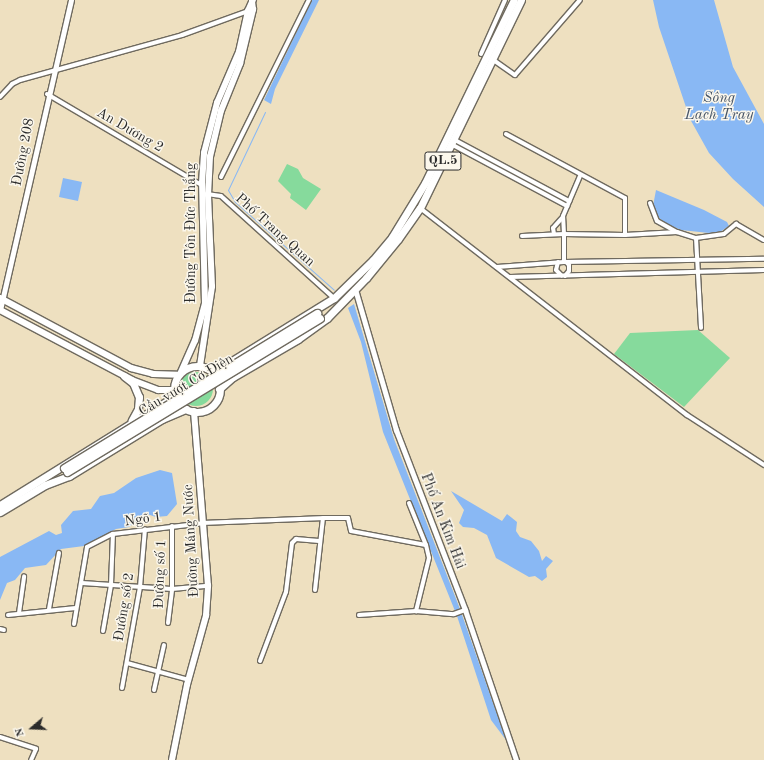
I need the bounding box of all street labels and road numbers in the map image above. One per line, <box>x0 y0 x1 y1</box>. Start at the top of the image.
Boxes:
street label: An Dương 2 <box>93 104 167 156</box>
street label: Đường 208 <box>8 117 38 187</box>
road number: QL.5 <box>424 150 462 172</box>
street label: Đường Tôn Đức Thắng <box>183 163 199 303</box>
street label: Phố Trang Quan <box>232 190 318 270</box>
street label: Cầu vượt Cơ Điện <box>136 350 236 420</box>
street label: Phố An Kim Hải <box>417 471 469 571</box>
street label: Đường Máng Nước <box>180 484 202 598</box>
street label: Ngõ 1 <box>123 508 163 530</box>
street label: Đường số 1 <box>150 539 170 609</box>
street label: Đường số 2 <box>110 571 138 643</box>

